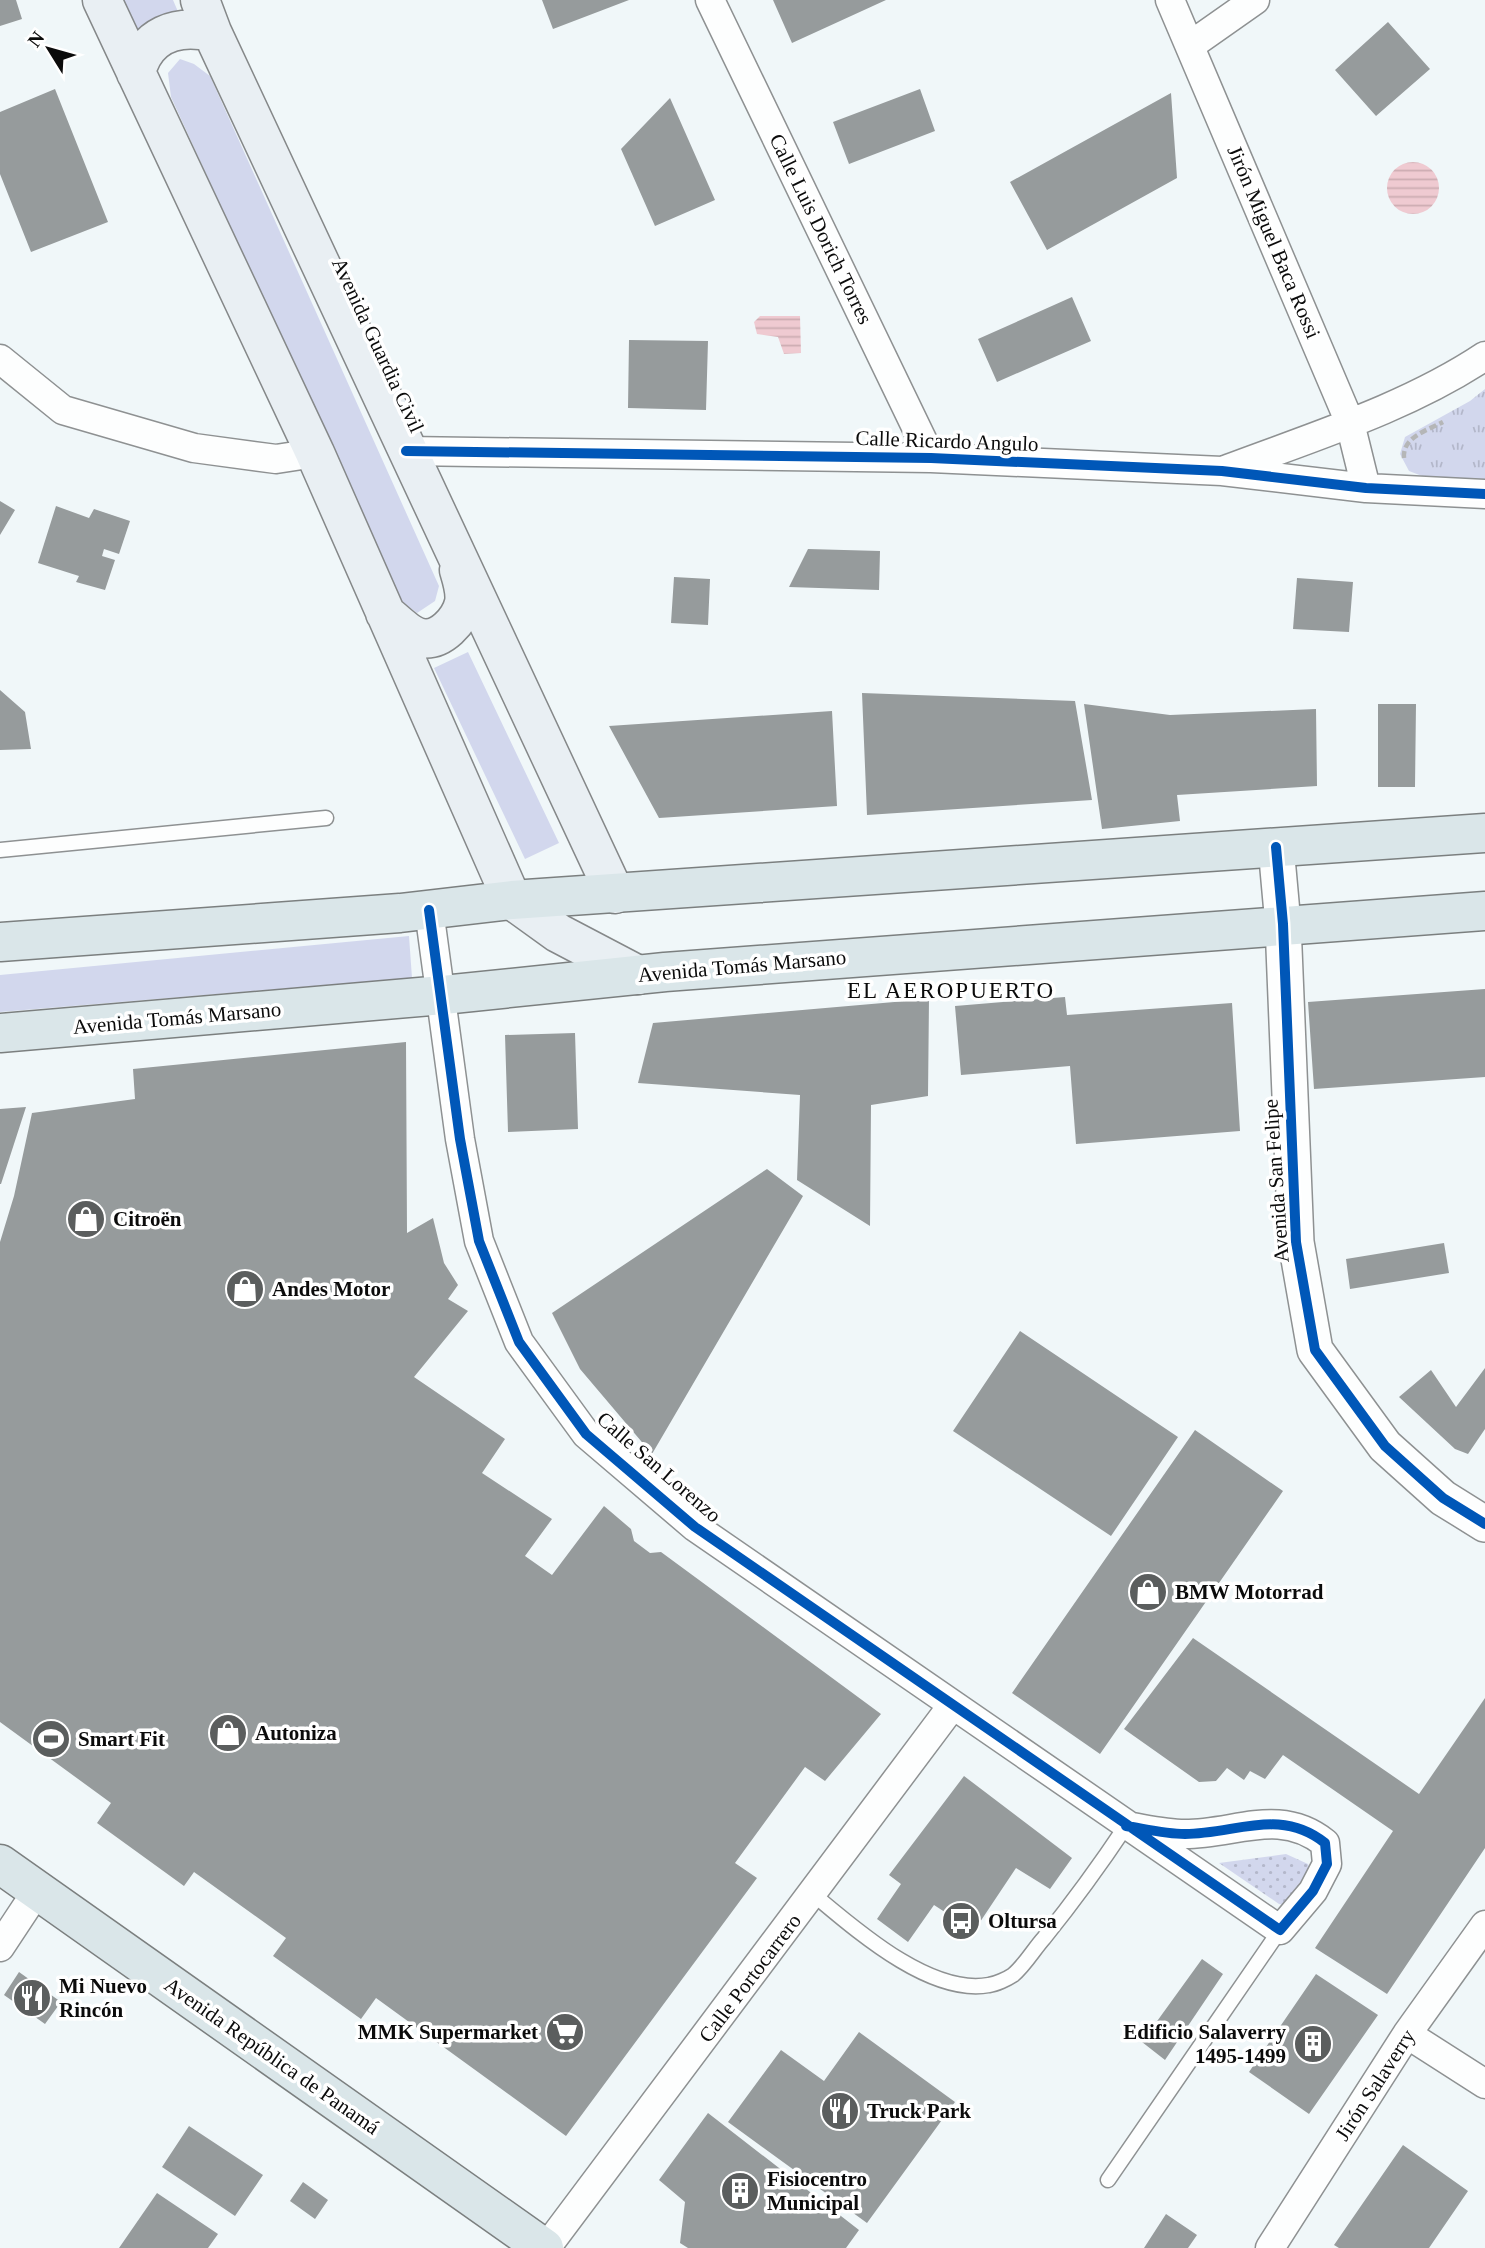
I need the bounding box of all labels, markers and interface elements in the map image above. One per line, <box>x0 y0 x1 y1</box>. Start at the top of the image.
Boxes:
north arrow <box>14 14 84 84</box>
text: N <box>23 27 49 51</box>
street label: Calle Luis Dorich Torres <box>764 130 878 328</box>
street label: Jirón Miguel Baca Rossi <box>1222 142 1326 342</box>
street label: Avenida Guardia Civil <box>327 254 429 436</box>
street label: Calle Ricardo Angulo <box>855 426 1039 456</box>
street label: Avenida Tomás Marsano <box>637 945 847 987</box>
district label: EL AEROPUERTO <box>847 978 1055 1003</box>
street label: Avenida Tomás Marsano <box>72 997 282 1039</box>
street label: Avenida San Felipe <box>1258 1098 1294 1264</box>
shop icon: Citroën <box>65 1198 107 1240</box>
place label: Citroën <box>113 1207 182 1231</box>
shop icon: Andes Motor <box>224 1268 266 1310</box>
place label: Andes Motor <box>272 1277 390 1301</box>
street label: Calle San Lorenzo <box>592 1407 726 1527</box>
shop icon: BMW Motorrad <box>1127 1571 1169 1613</box>
place label: BMW Motorrad <box>1175 1580 1324 1604</box>
shop icon: Autoniza <box>207 1712 249 1754</box>
sports icon: Smart Fit <box>30 1718 72 1760</box>
place label: Autoniza <box>255 1721 337 1745</box>
place label: Smart Fit <box>78 1727 165 1751</box>
bus stop icon: Oltursa <box>940 1900 982 1942</box>
street label: Calle Portocarrero <box>694 1909 806 2047</box>
place label: Oltursa <box>988 1909 1057 1933</box>
street label: Avenida República de Panamá <box>160 1973 385 2140</box>
place label: Mi Nuevo Rincón <box>59 1974 147 2022</box>
restaurant icon: Mi Nuevo Rincón <box>11 1977 53 2019</box>
supermarket icon: MMK Supermarket <box>544 2011 586 2053</box>
place label: MMK Supermarket <box>358 2020 538 2044</box>
place label: Edificio Salaverry 1495-1499 <box>1123 2020 1286 2068</box>
building icon: Edificio Salaverry 1495-1499 <box>1292 2023 1334 2065</box>
street label: Jirón Salaverry <box>1330 2024 1420 2145</box>
restaurant icon: Truck Park <box>819 2090 861 2132</box>
place label: Truck Park <box>867 2099 971 2123</box>
place label: Fisiocentro Municipal <box>767 2167 867 2215</box>
building icon: Fisiocentro Municipal <box>719 2170 761 2212</box>

